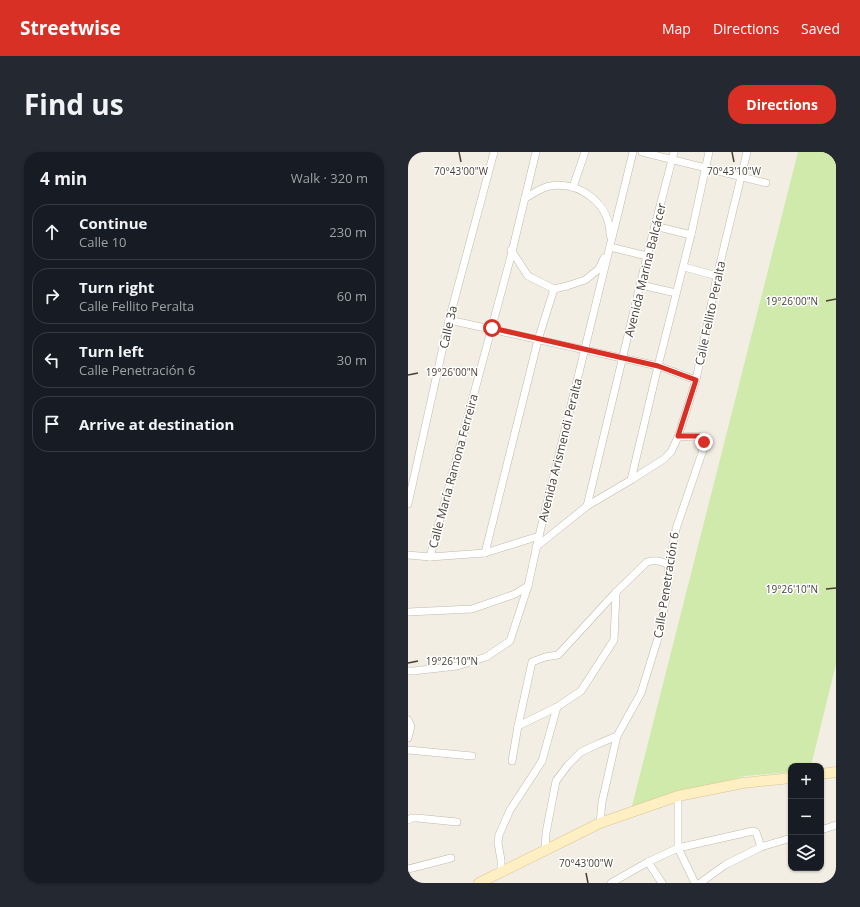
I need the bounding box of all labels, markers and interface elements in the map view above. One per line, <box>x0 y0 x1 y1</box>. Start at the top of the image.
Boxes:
text: Streetwise <box>20 15 121 41</box>
text: Map <box>662 19 691 38</box>
text: Directions <box>713 19 779 38</box>
text: Saved <box>801 19 840 38</box>
text: Find us <box>24 85 124 123</box>
button: Directions <box>728 85 836 124</box>
text: 70°43'00"W <box>434 164 489 178</box>
text: 70°43'10"W <box>707 164 762 178</box>
text: 4 min <box>40 167 87 190</box>
text: Walk · 320 m <box>291 169 368 187</box>
street label: Avenida Marina Balcácer <box>620 201 670 339</box>
text: Continue <box>79 213 147 233</box>
icon: ahead <box>41 221 63 243</box>
text: 230 m <box>329 223 367 241</box>
text: Calle 10 <box>79 233 127 251</box>
street label: Calle Fellito Peralta <box>691 259 729 367</box>
text: Turn right <box>79 277 154 297</box>
icon: right <box>41 285 63 307</box>
text: 60 m <box>337 287 367 305</box>
text: 19°26'00"N <box>766 294 818 308</box>
text: Calle Fellito Peralta <box>79 297 194 315</box>
street label: Calle 3a <box>435 304 461 350</box>
route start <box>483 319 501 337</box>
text: Turn left <box>79 341 144 361</box>
icon: left <box>41 349 63 371</box>
text: 30 m <box>337 351 367 369</box>
text: Calle Penetración 6 <box>79 361 195 379</box>
text: 19°26'00"N <box>426 365 478 379</box>
street label: Avenida Arismendi Peralta <box>534 376 586 524</box>
street label: Calle María Ramona Ferreira <box>424 392 482 550</box>
icon: arrive <box>41 413 63 435</box>
text: Arrive at destination <box>79 414 234 434</box>
route end <box>695 433 713 451</box>
street label: Calle Penetración 6 <box>649 531 683 639</box>
text: 19°26'10"N <box>766 582 818 596</box>
text: 19°26'10"N <box>426 654 478 668</box>
map controls <box>788 763 824 871</box>
button: + <box>788 763 824 799</box>
button: − <box>788 799 824 835</box>
button: layers <box>788 835 824 871</box>
text: 70°43'00"W <box>559 856 614 870</box>

